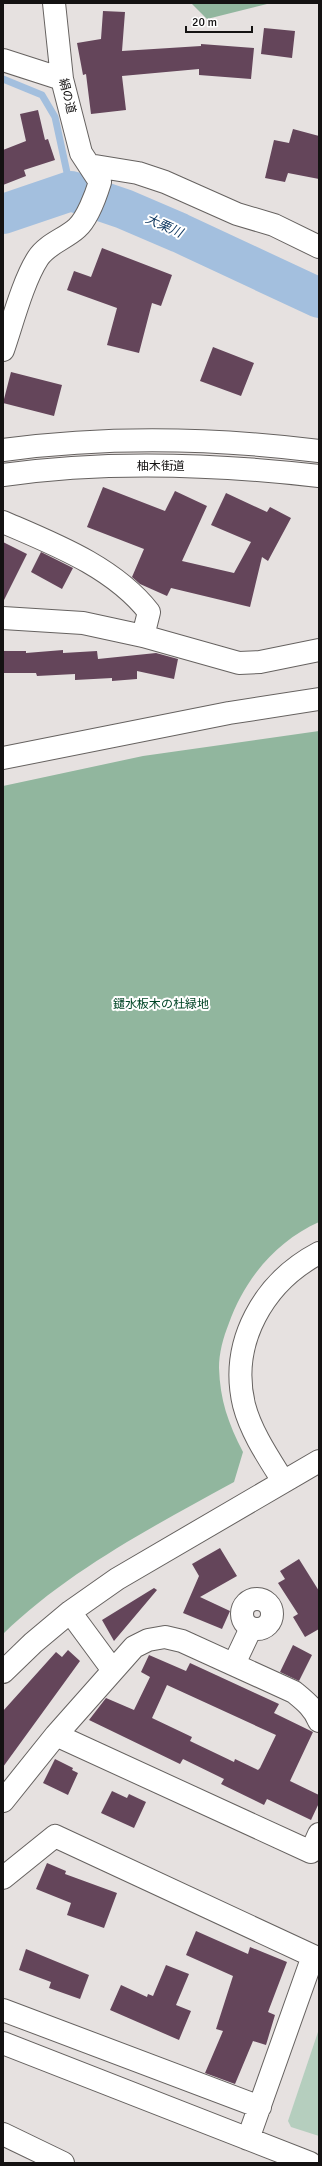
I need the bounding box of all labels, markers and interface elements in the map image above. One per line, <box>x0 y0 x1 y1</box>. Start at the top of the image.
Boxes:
scale bar <box>186 8 252 34</box>
text: 20 m <box>192 15 217 30</box>
street label: 絹の道 <box>55 77 79 115</box>
water label: 大栗川 <box>143 211 187 242</box>
street label: 柚木街道 <box>137 459 185 474</box>
park label: 鑓水板木の杜緑地 <box>113 997 209 1012</box>

